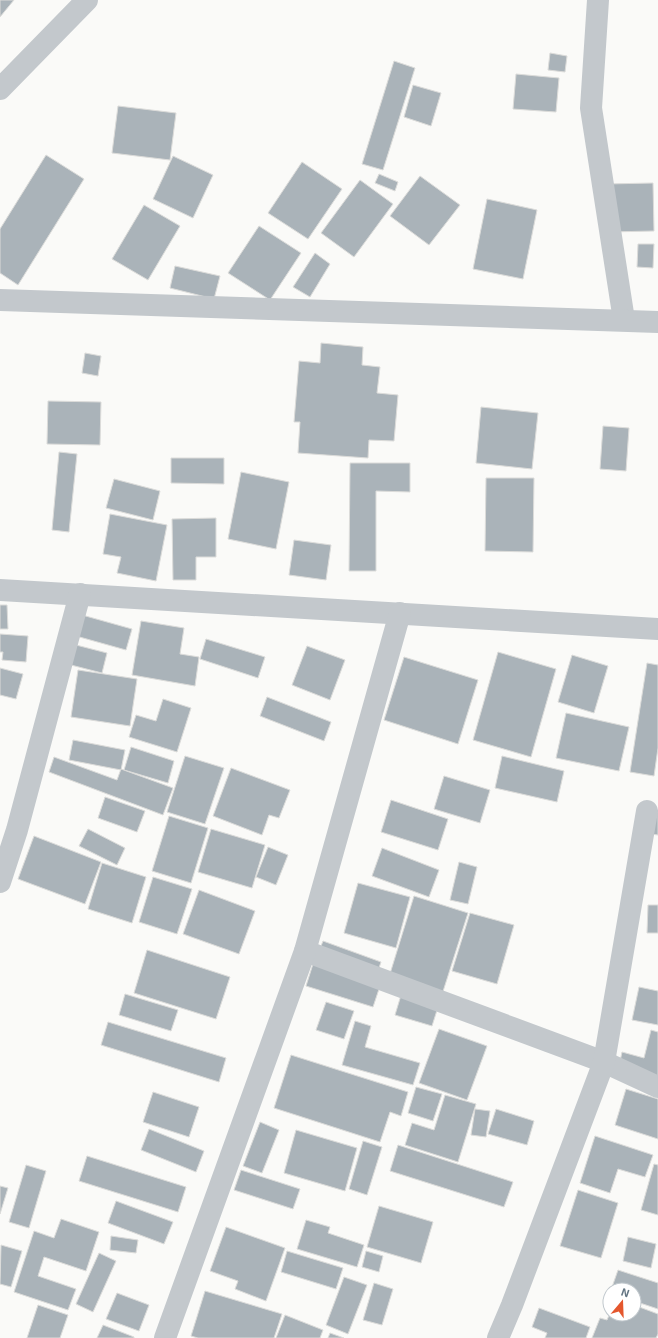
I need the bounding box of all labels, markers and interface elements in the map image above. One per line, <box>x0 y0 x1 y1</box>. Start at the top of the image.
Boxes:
north arrow <box>602 1282 642 1322</box>
text: N <box>620 1285 631 1300</box>

